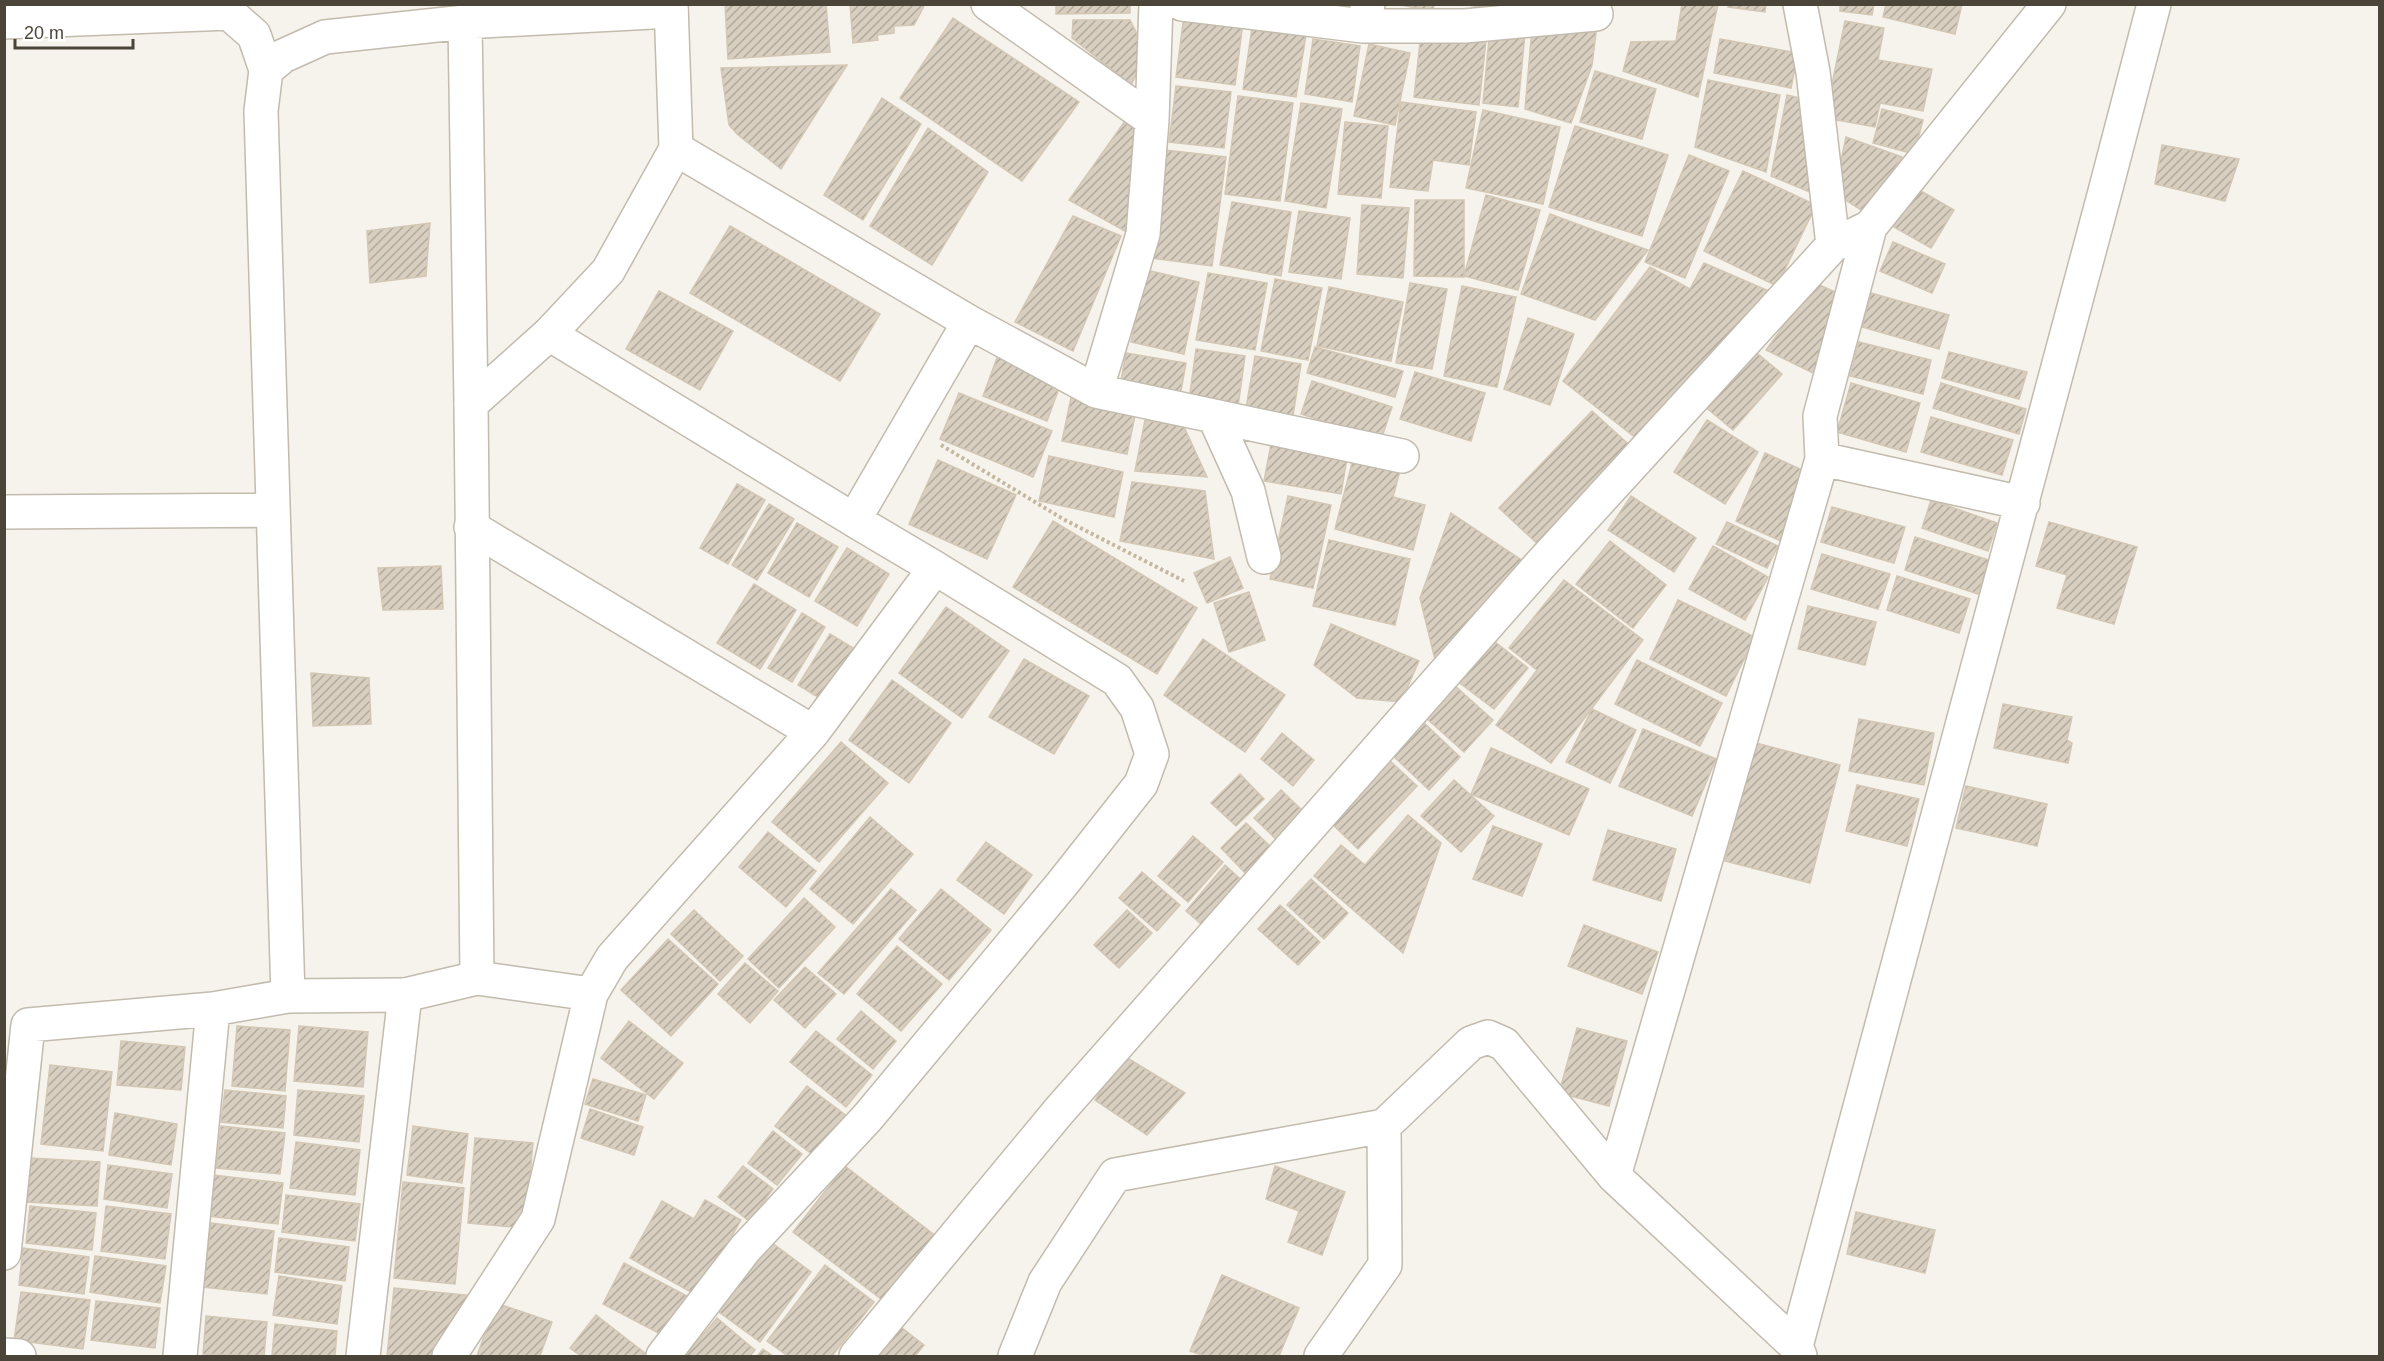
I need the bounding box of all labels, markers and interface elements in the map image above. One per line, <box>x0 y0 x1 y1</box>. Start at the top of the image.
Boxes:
scale bar <box>15 12 134 50</box>
text: 20 m <box>24 23 64 43</box>

